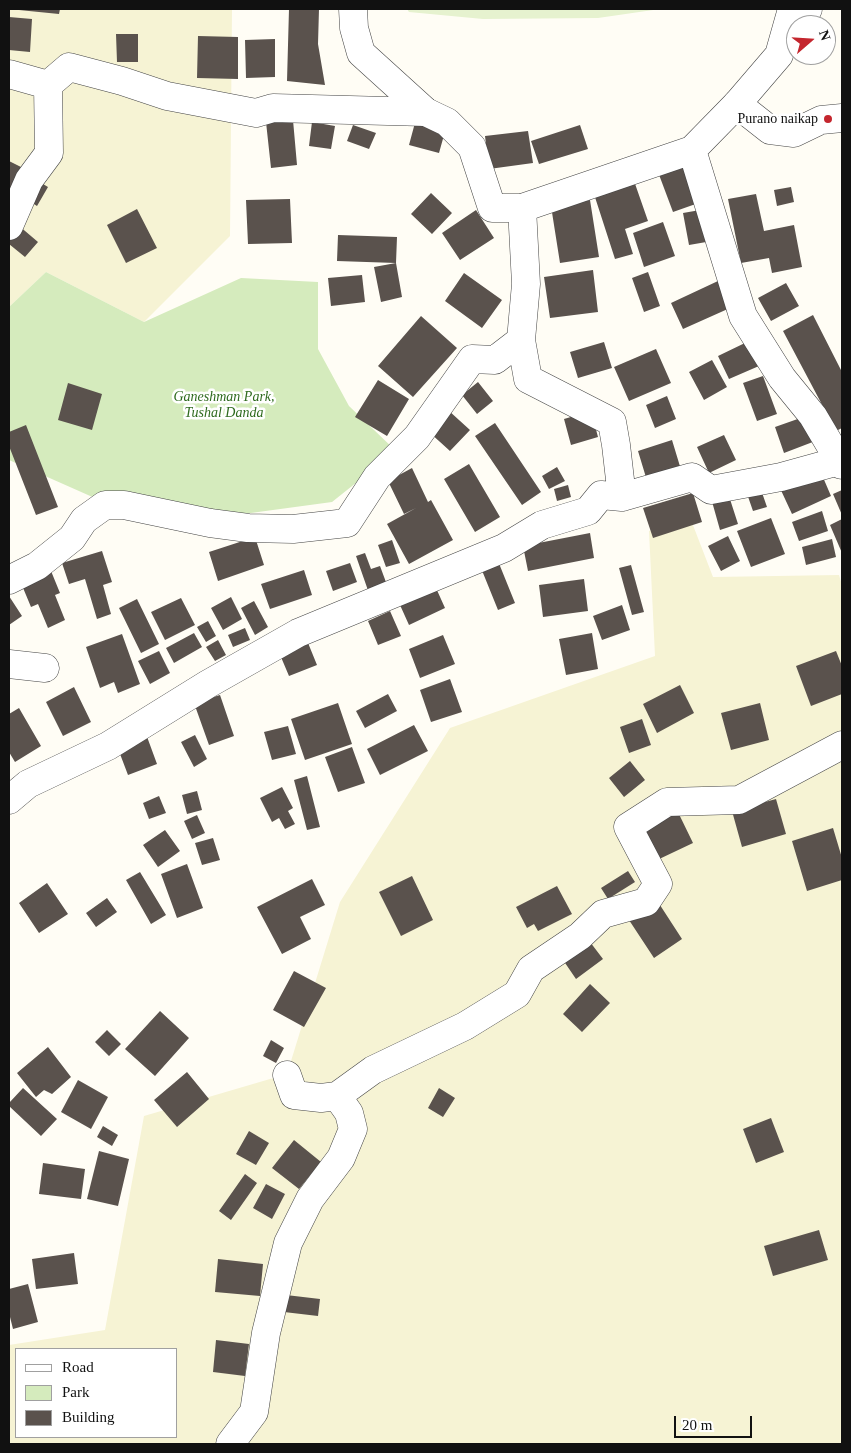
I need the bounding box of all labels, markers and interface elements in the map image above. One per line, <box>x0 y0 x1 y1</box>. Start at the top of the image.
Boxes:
north arrow <box>786 15 836 65</box>
text: N <box>816 28 833 43</box>
place label: Purano naikap <box>723 111 818 127</box>
marker: Purano naikap <box>822 113 834 125</box>
park label: Ganeshman Park, Tushal Danda <box>166 389 282 422</box>
legend <box>15 1348 178 1438</box>
text: Road <box>62 1359 94 1375</box>
text: Park <box>62 1384 90 1400</box>
scale bar <box>676 1406 754 1438</box>
text: Building <box>62 1409 115 1425</box>
text: 20 m <box>682 1417 712 1433</box>

